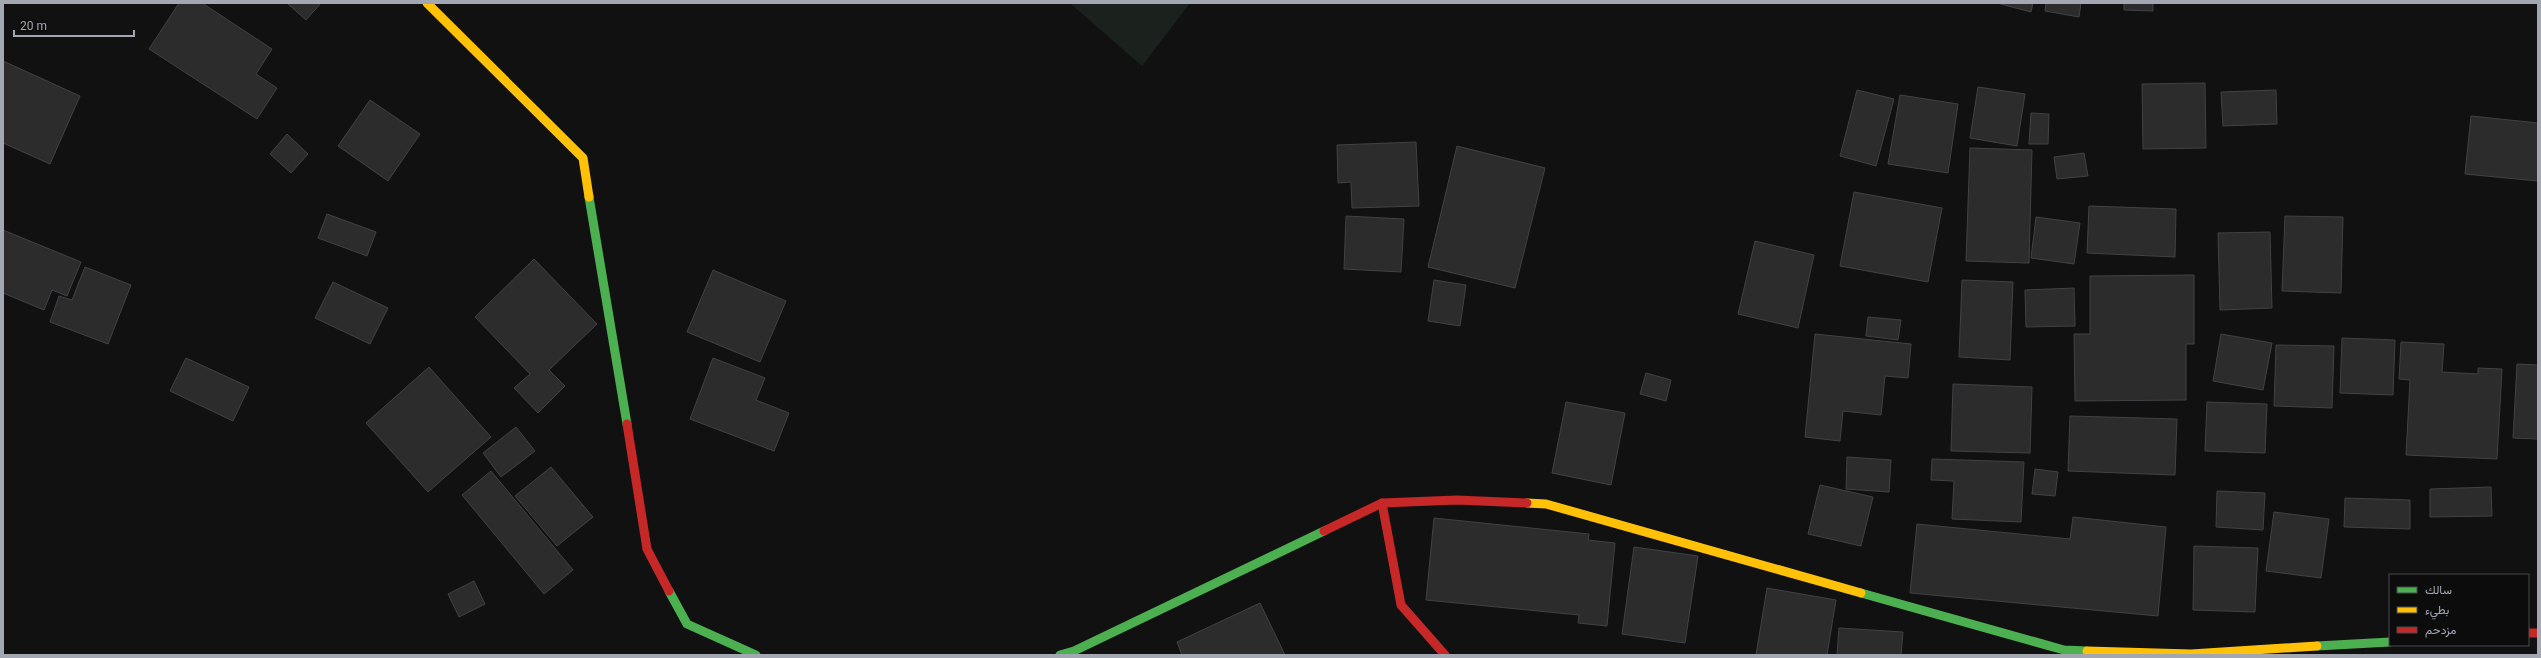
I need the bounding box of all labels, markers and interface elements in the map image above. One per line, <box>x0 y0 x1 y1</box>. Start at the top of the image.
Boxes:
scale bar <box>14 12 134 38</box>
text: 20 m <box>20 19 47 33</box>
legend <box>2389 574 2529 646</box>
text: سالك <box>2425 583 2452 597</box>
text: بطيء <box>2425 603 2449 620</box>
text: مزدحم <box>2425 623 2456 638</box>

